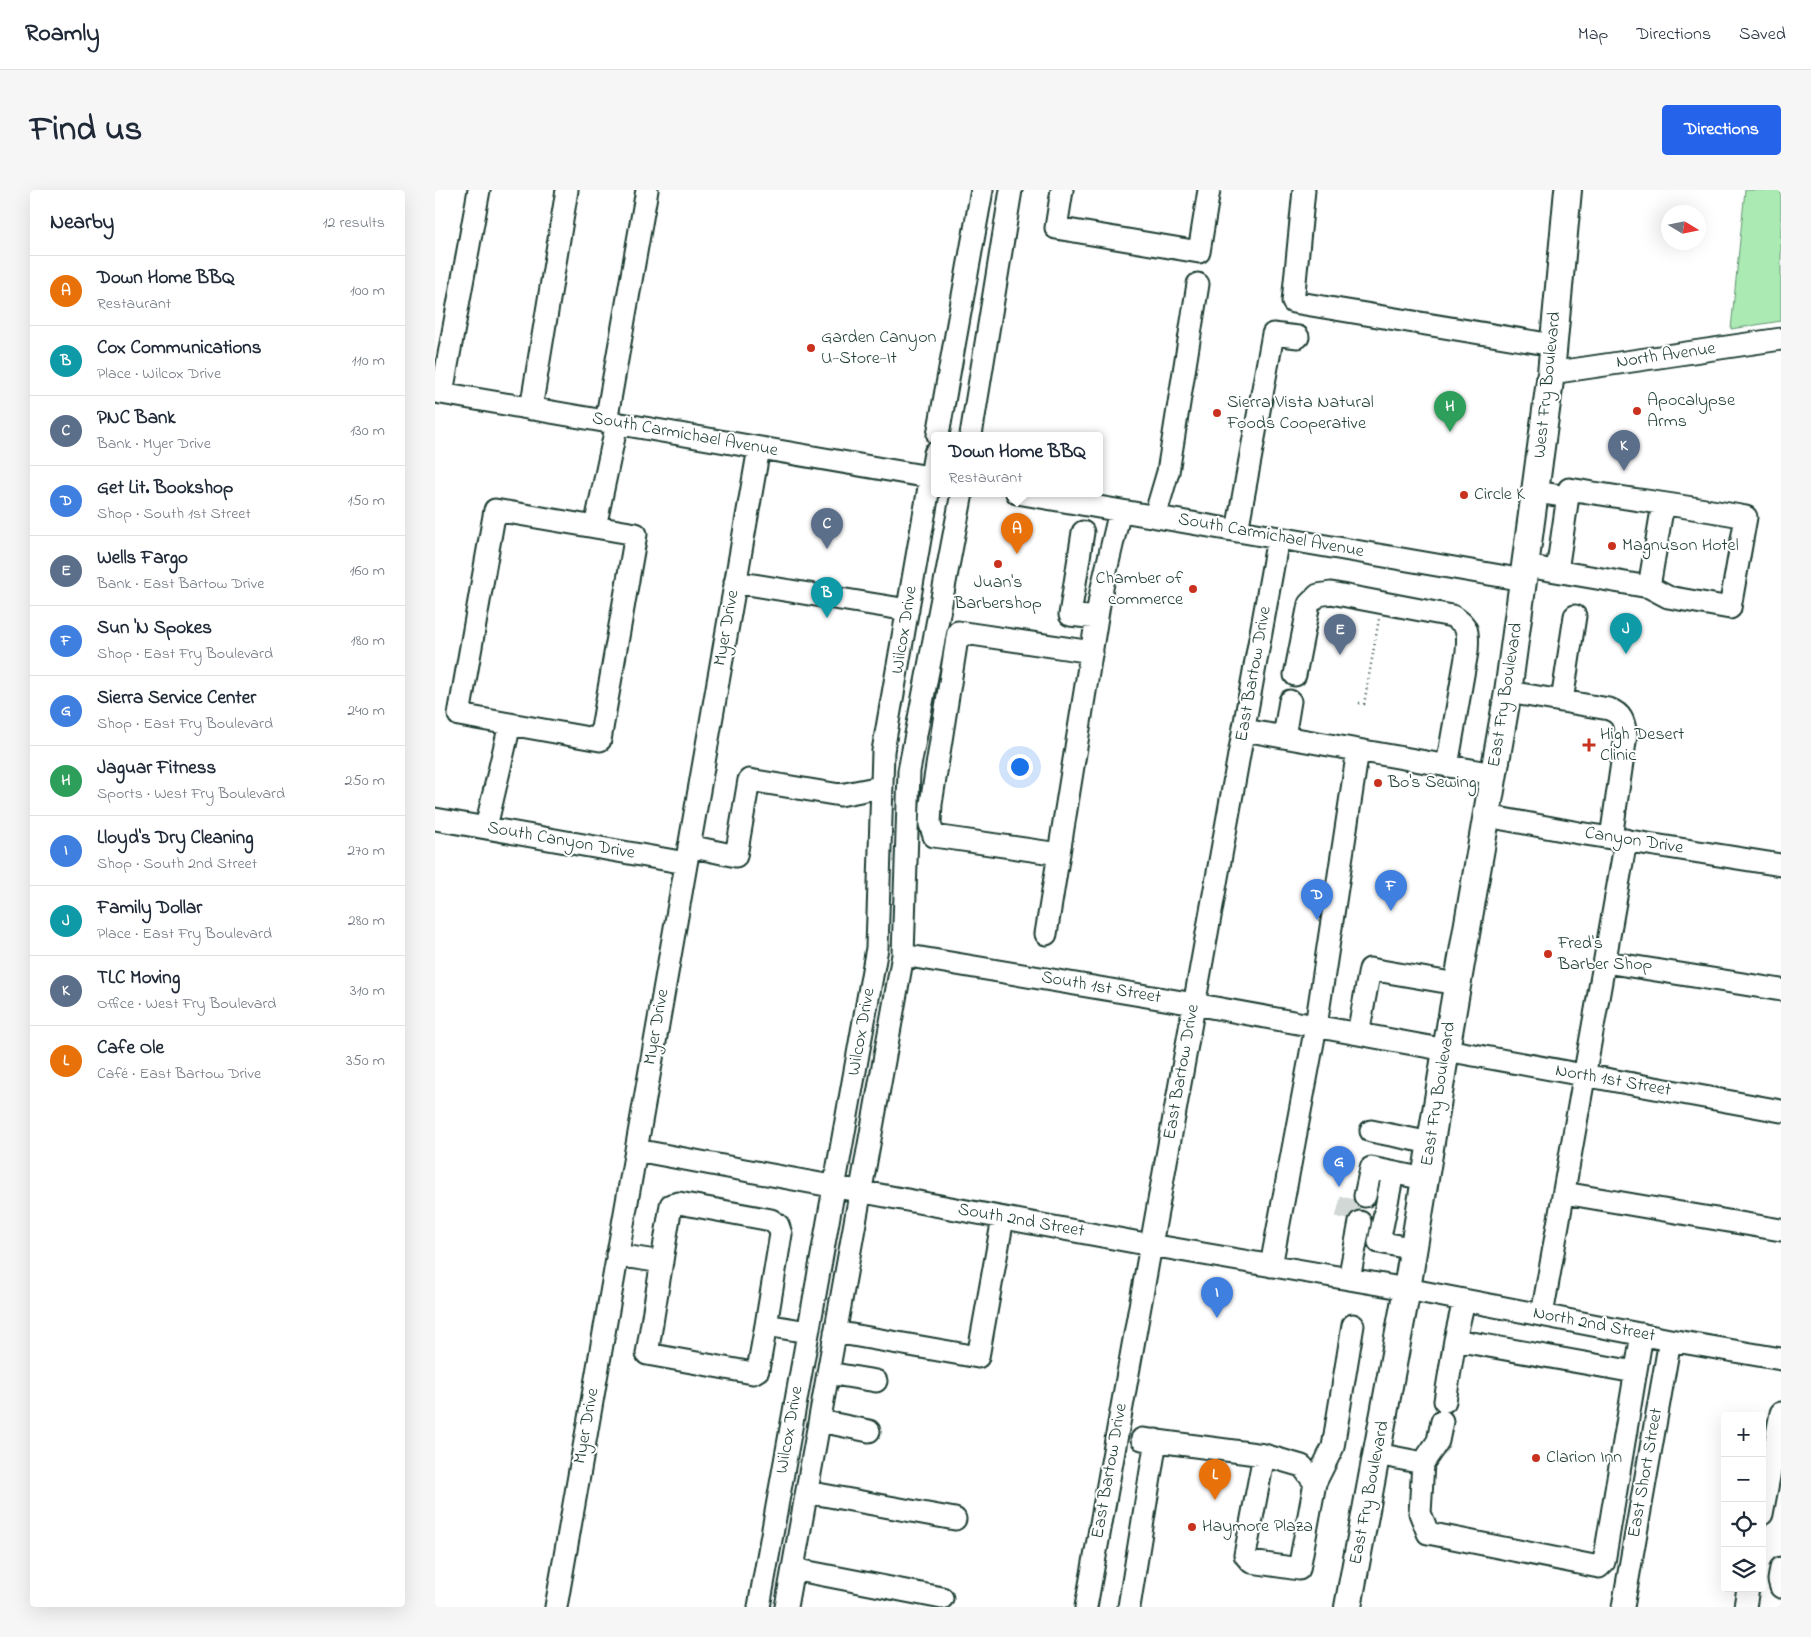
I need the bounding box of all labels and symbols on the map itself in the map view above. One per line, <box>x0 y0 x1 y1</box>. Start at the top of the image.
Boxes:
north arrow <box>1661 205 1706 250</box>
street label: West Fry Boulevard <box>1527 310 1569 460</box>
place label: Garden Canyon U-Store-It <box>821 325 937 372</box>
street label: North Avenue <box>1615 336 1718 376</box>
marker: Garden Canyon U-Store-It <box>805 342 817 354</box>
place label: Apocalypse Arms <box>1647 388 1736 435</box>
place label: Sierra Vista Natural Foods Cooperative <box>1226 390 1374 437</box>
pin: H <box>1434 391 1466 432</box>
marker: Apocalypse Arms <box>1631 405 1643 417</box>
street label: South Carmichael Avenue <box>590 406 781 464</box>
marker: Sierra Vista Natural Foods Cooperative <box>1211 407 1223 419</box>
pin: K <box>1608 430 1640 471</box>
place label: Circle K <box>1474 482 1525 508</box>
marker: Circle K <box>1458 489 1470 501</box>
street label: South Carmichael Avenue <box>1176 507 1367 565</box>
pin: C <box>811 508 843 549</box>
pin: A <box>1001 513 1033 554</box>
place label: Magnuson Hotel <box>1622 533 1739 560</box>
marker: Magnuson Hotel <box>1606 540 1618 552</box>
marker: Juan's Barbershop <box>992 558 1004 570</box>
place label: Chamber of commerce <box>1096 566 1184 613</box>
place label: Juan's Barbershop <box>953 570 1042 617</box>
pin: B <box>811 577 843 618</box>
street label: Wilcox Drive <box>885 583 925 676</box>
marker: Chamber of commerce <box>1187 583 1199 595</box>
street label: Myer Drive <box>708 587 747 668</box>
street label: East Bartow Drive <box>1229 603 1279 744</box>
pin: J <box>1610 613 1642 654</box>
pin: E <box>1324 614 1356 655</box>
street label: East Fry Boulevard <box>1482 621 1530 769</box>
place label: High Desert Clinic <box>1600 722 1684 769</box>
marker: High Desert Clinic <box>1582 738 1596 752</box>
your location <box>1007 754 1033 780</box>
place label: Bo's Sewing <box>1387 770 1477 797</box>
marker: Bo's Sewing <box>1372 777 1384 789</box>
street label: South Canyon Drive <box>485 815 638 867</box>
street label: Canyon Drive <box>1583 820 1686 862</box>
pin: F <box>1375 870 1407 911</box>
pin: D <box>1301 879 1333 920</box>
place label: Fred's Barber Shop <box>1557 931 1653 978</box>
marker: Fred's Barber Shop <box>1542 948 1554 960</box>
street label: South 1st Street <box>1039 965 1163 1011</box>
street label: Wilcox Drive <box>842 985 883 1078</box>
street label: Myer Drive <box>638 986 677 1067</box>
street label: East Bartow Drive <box>1157 1001 1207 1142</box>
street label: East Fry Boulevard <box>1415 1020 1463 1168</box>
street label: North 1st Street <box>1553 1058 1673 1104</box>
pin: G <box>1323 1146 1355 1187</box>
street label: South 2nd Street <box>956 1197 1086 1245</box>
pin: I <box>1201 1277 1233 1318</box>
street label: North 2nd Street <box>1531 1300 1657 1350</box>
street label: Wilcox Drive <box>770 1383 811 1476</box>
street label: Myer Drive <box>568 1385 607 1466</box>
street label: East Bartow Drive <box>1085 1400 1135 1541</box>
street label: East Short Street <box>1622 1406 1670 1540</box>
street label: East Fry Boulevard <box>1343 1419 1397 1567</box>
place label: Clarion Inn <box>1546 1445 1622 1471</box>
marker: Clarion Inn <box>1530 1452 1542 1464</box>
pin: L <box>1199 1459 1231 1500</box>
place label: Haymore Plaza <box>1202 1514 1313 1540</box>
marker: Haymore Plaza <box>1186 1521 1198 1533</box>

